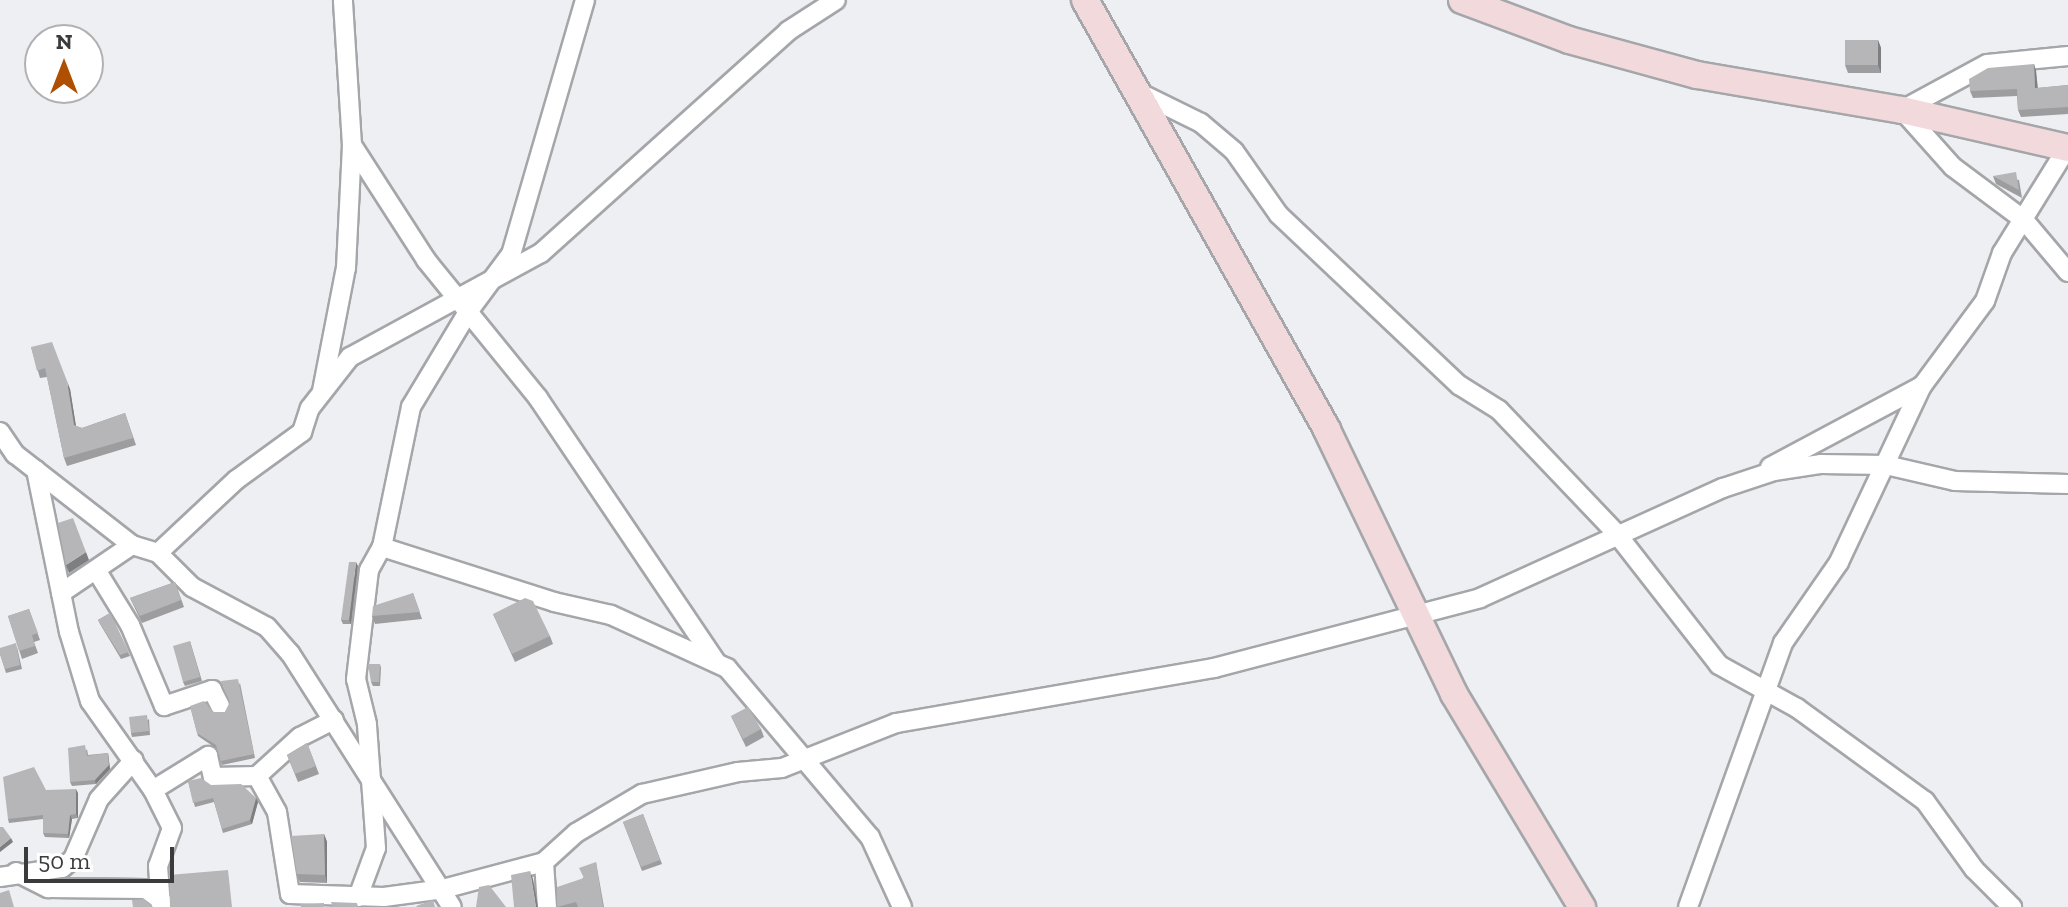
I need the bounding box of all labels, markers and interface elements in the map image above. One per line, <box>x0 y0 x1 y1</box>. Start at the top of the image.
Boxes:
north arrow <box>24 24 104 104</box>
text: N <box>56 28 72 55</box>
scale bar <box>28 831 178 881</box>
text: 50 m <box>38 846 90 875</box>

